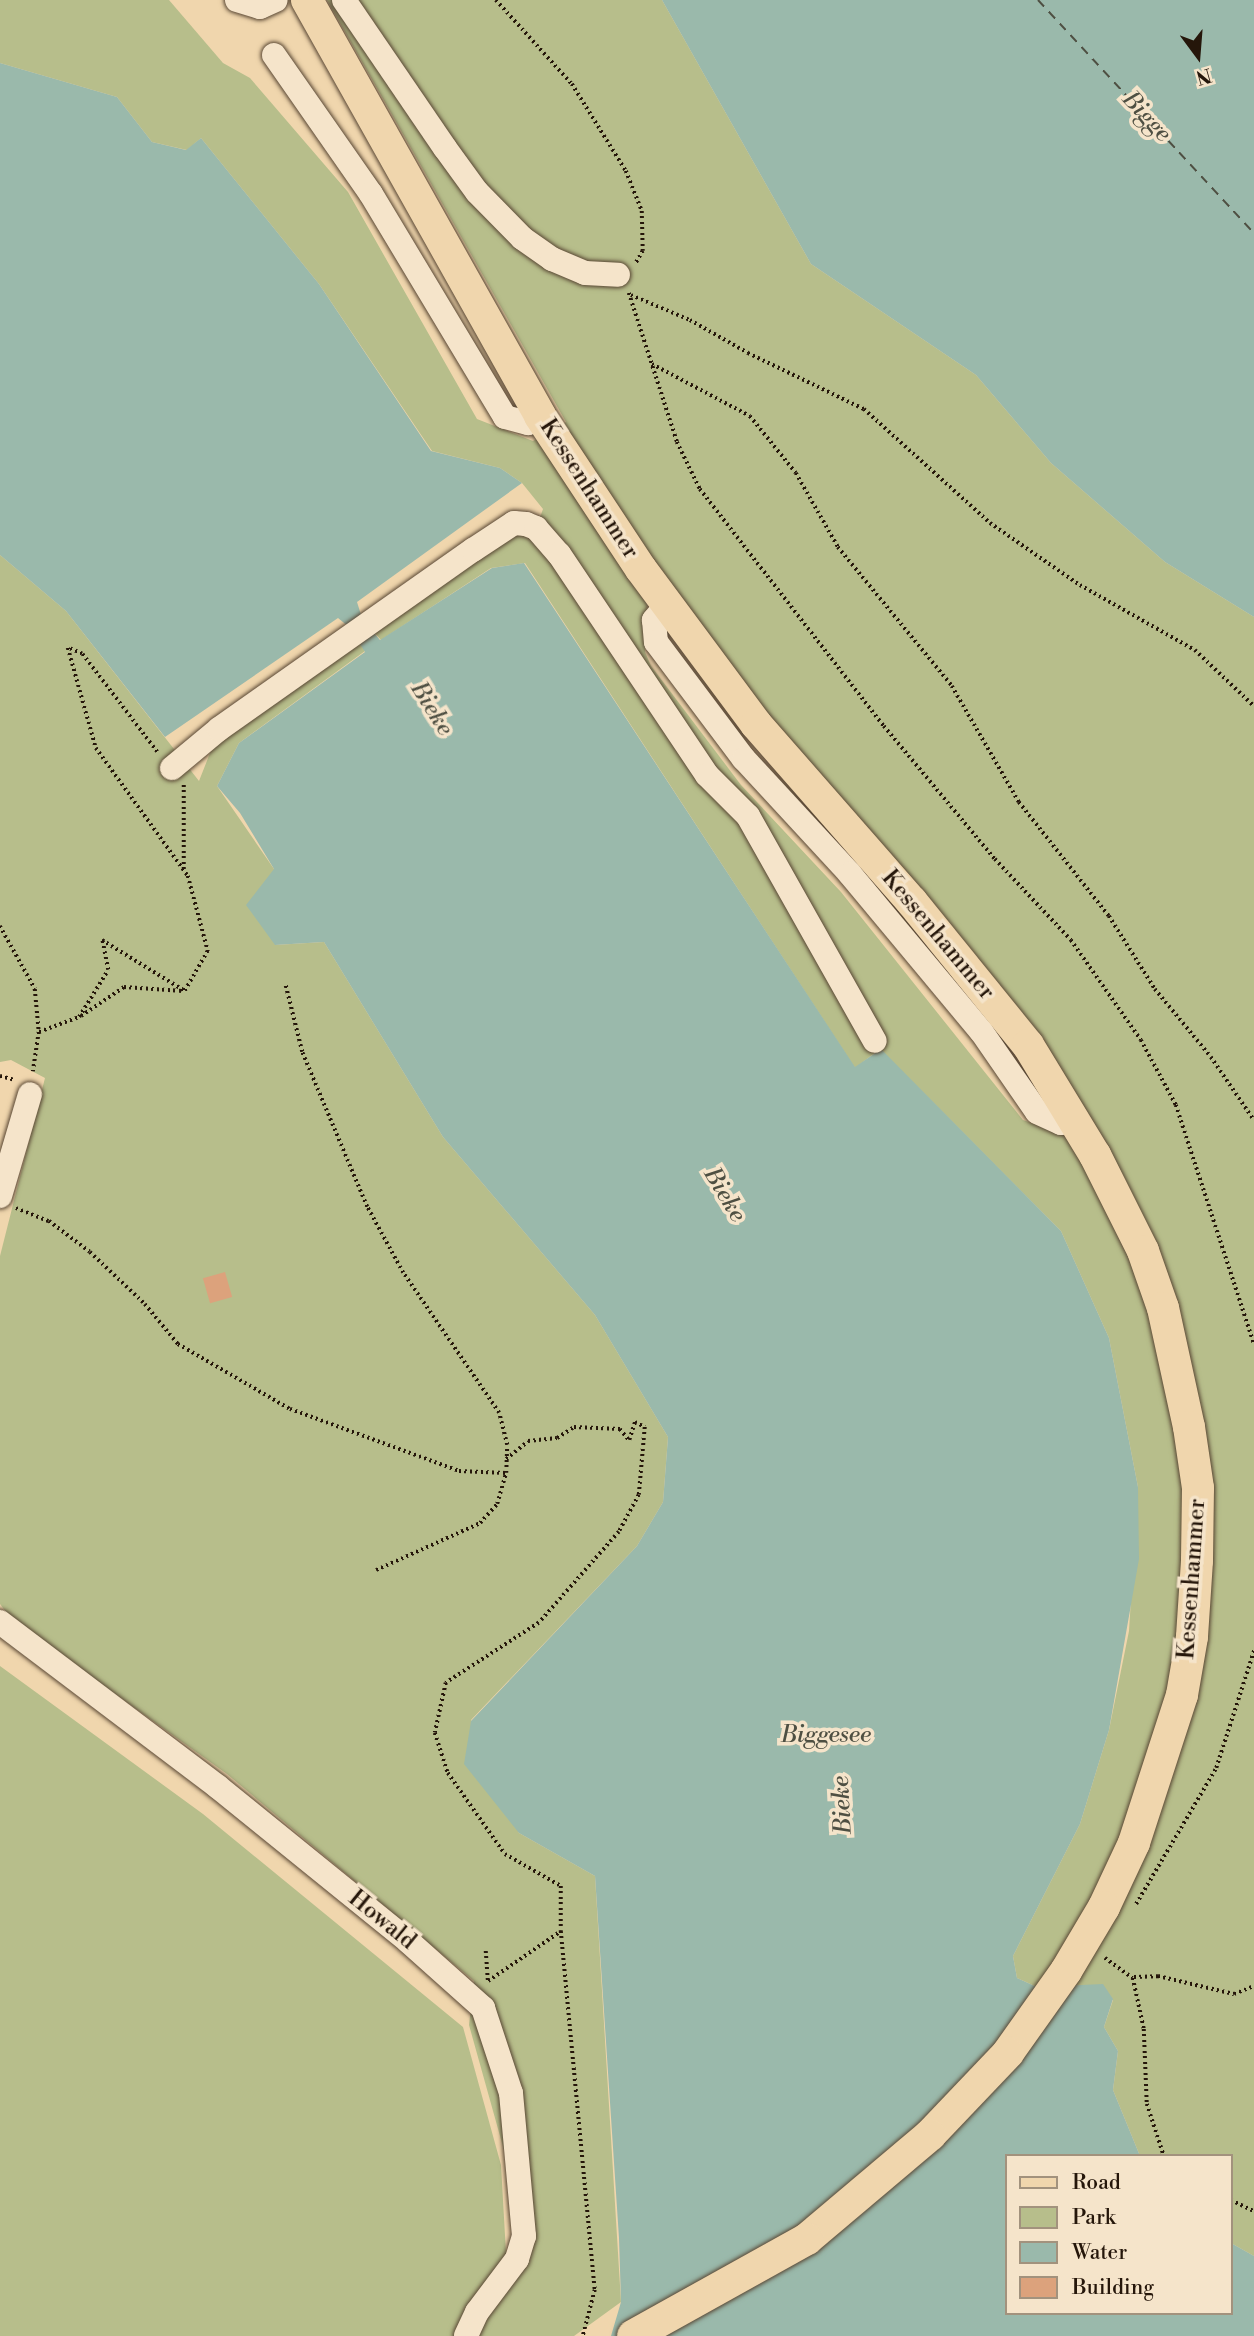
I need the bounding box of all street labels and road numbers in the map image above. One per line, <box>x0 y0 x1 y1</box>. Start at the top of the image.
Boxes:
street label: Kessenhammer <box>534 414 644 564</box>
street label: Kessenhammer <box>876 864 1000 1006</box>
street label: Kessenhammer <box>1173 1498 1211 1660</box>
street label: Howald <box>343 1885 421 1955</box>

